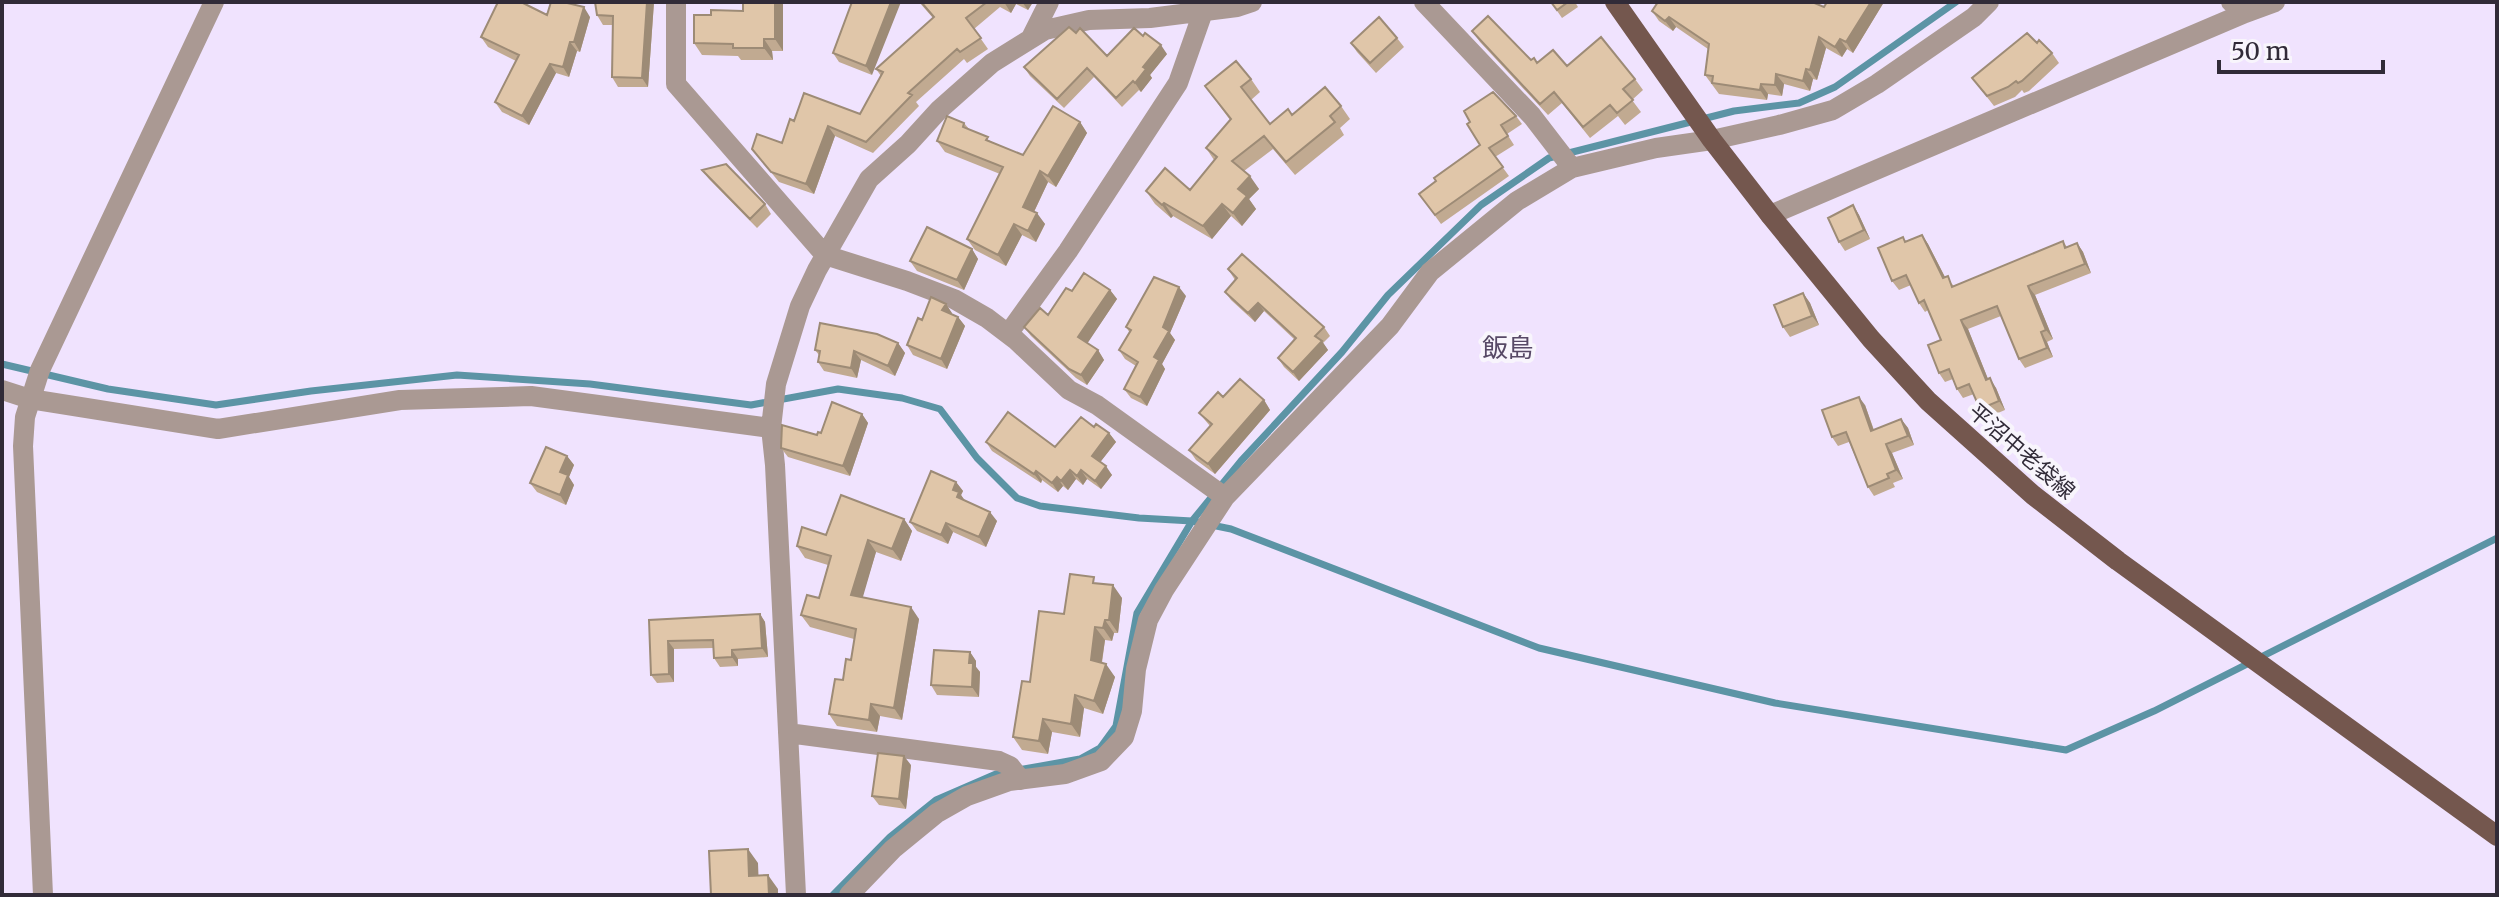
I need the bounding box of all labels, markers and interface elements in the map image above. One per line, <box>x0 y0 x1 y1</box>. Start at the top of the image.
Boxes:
scale bar <box>2219 24 2383 74</box>
text: 50 m <box>2231 36 2290 67</box>
district label: 飯島 <box>1482 331 1534 364</box>
street label: 平沼中老袋線 <box>1963 397 2081 505</box>

